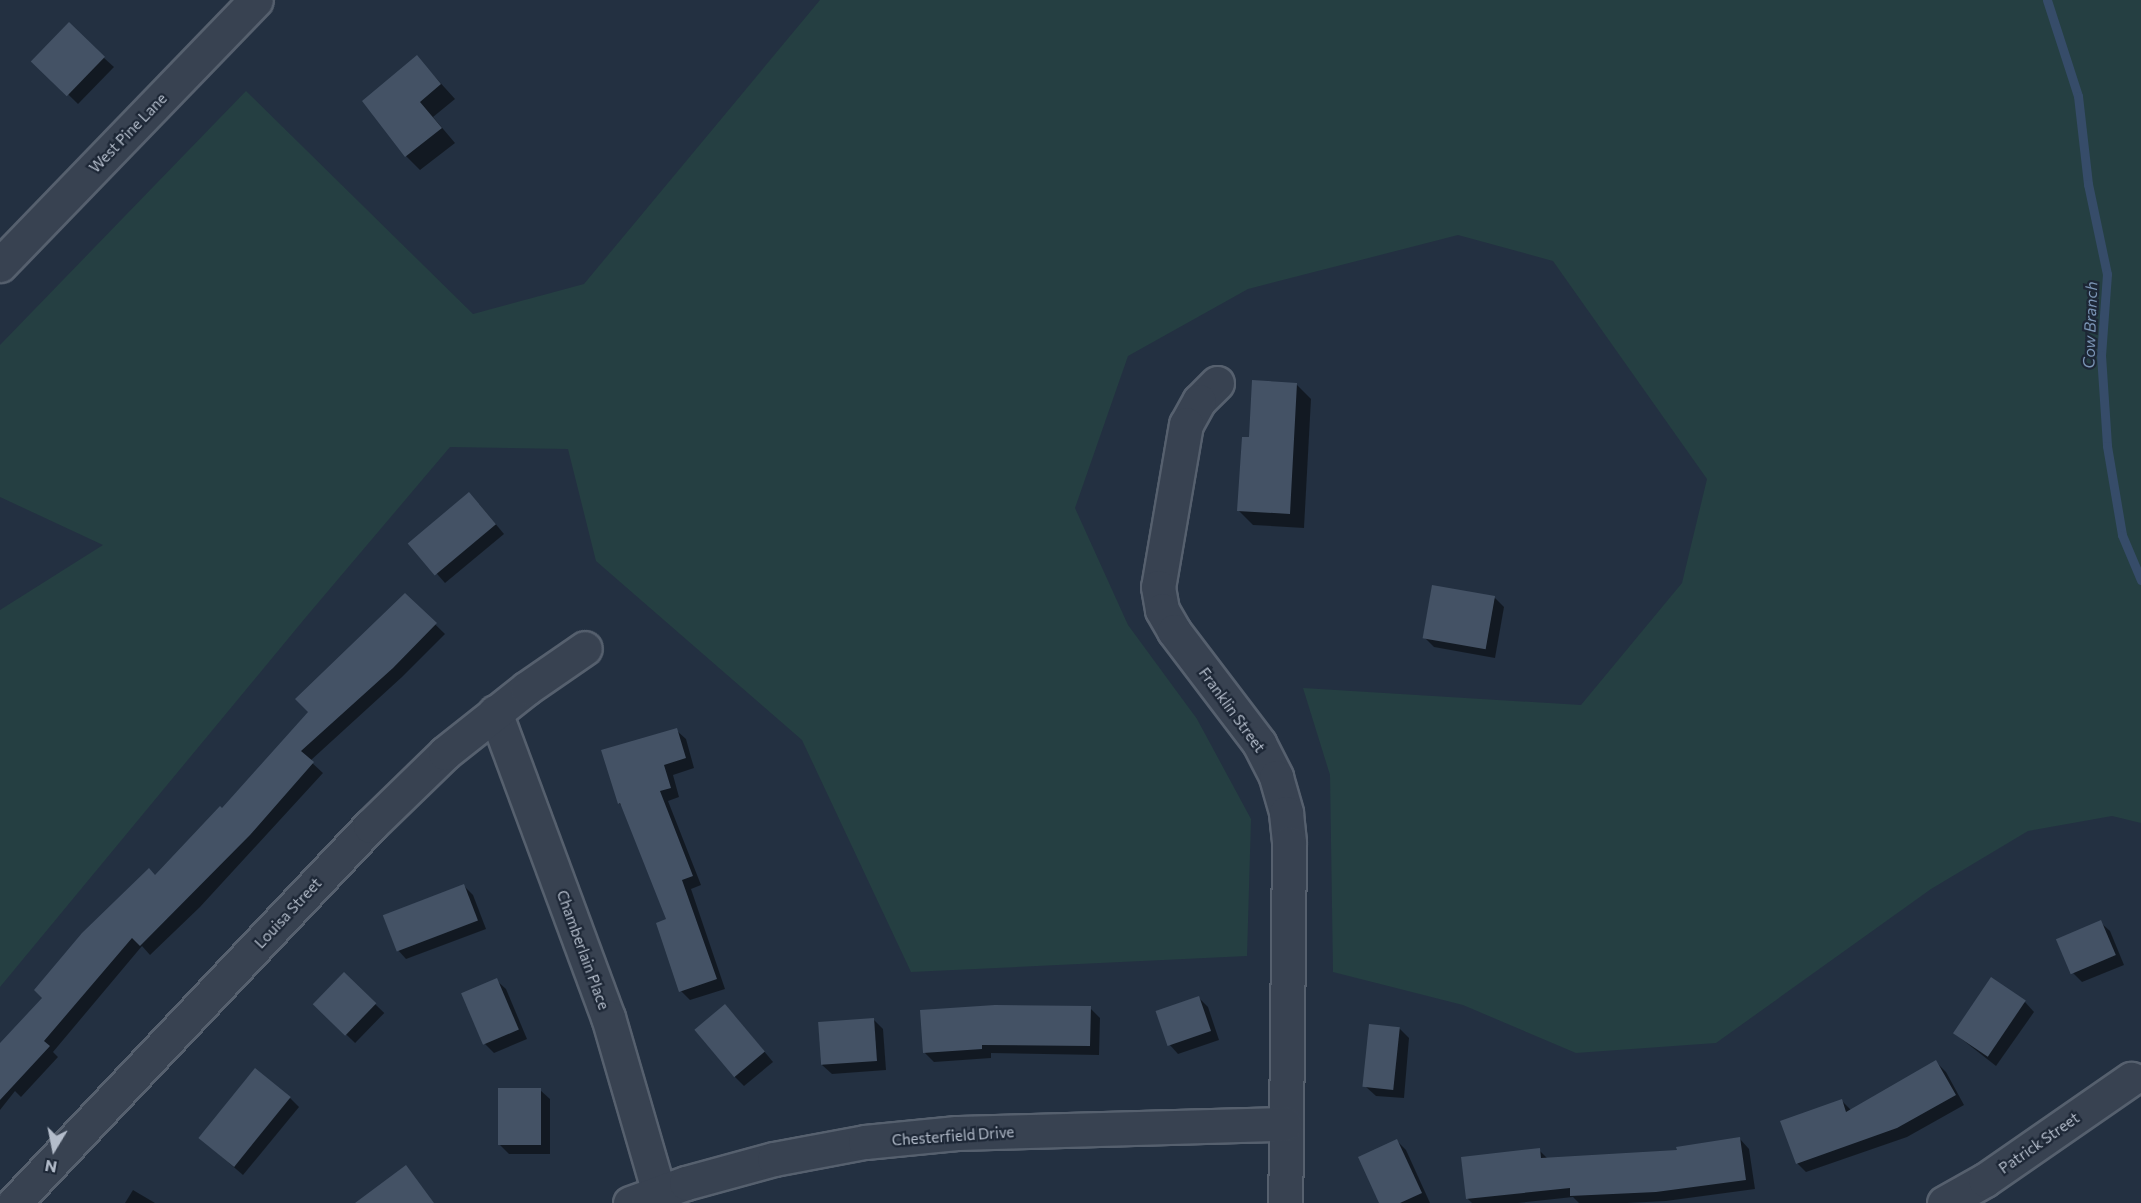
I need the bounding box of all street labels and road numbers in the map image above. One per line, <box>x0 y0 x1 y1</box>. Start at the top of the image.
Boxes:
street label: West Pine Lane <box>86 90 170 176</box>
street label: Franklin Street <box>1195 664 1269 756</box>
street label: Louisa Street <box>251 874 325 952</box>
street label: Chamberlain Place <box>553 888 613 1012</box>
street label: Patrick Street <box>1995 1109 2083 1177</box>
street label: Chesterfield Drive <box>891 1123 1015 1149</box>

